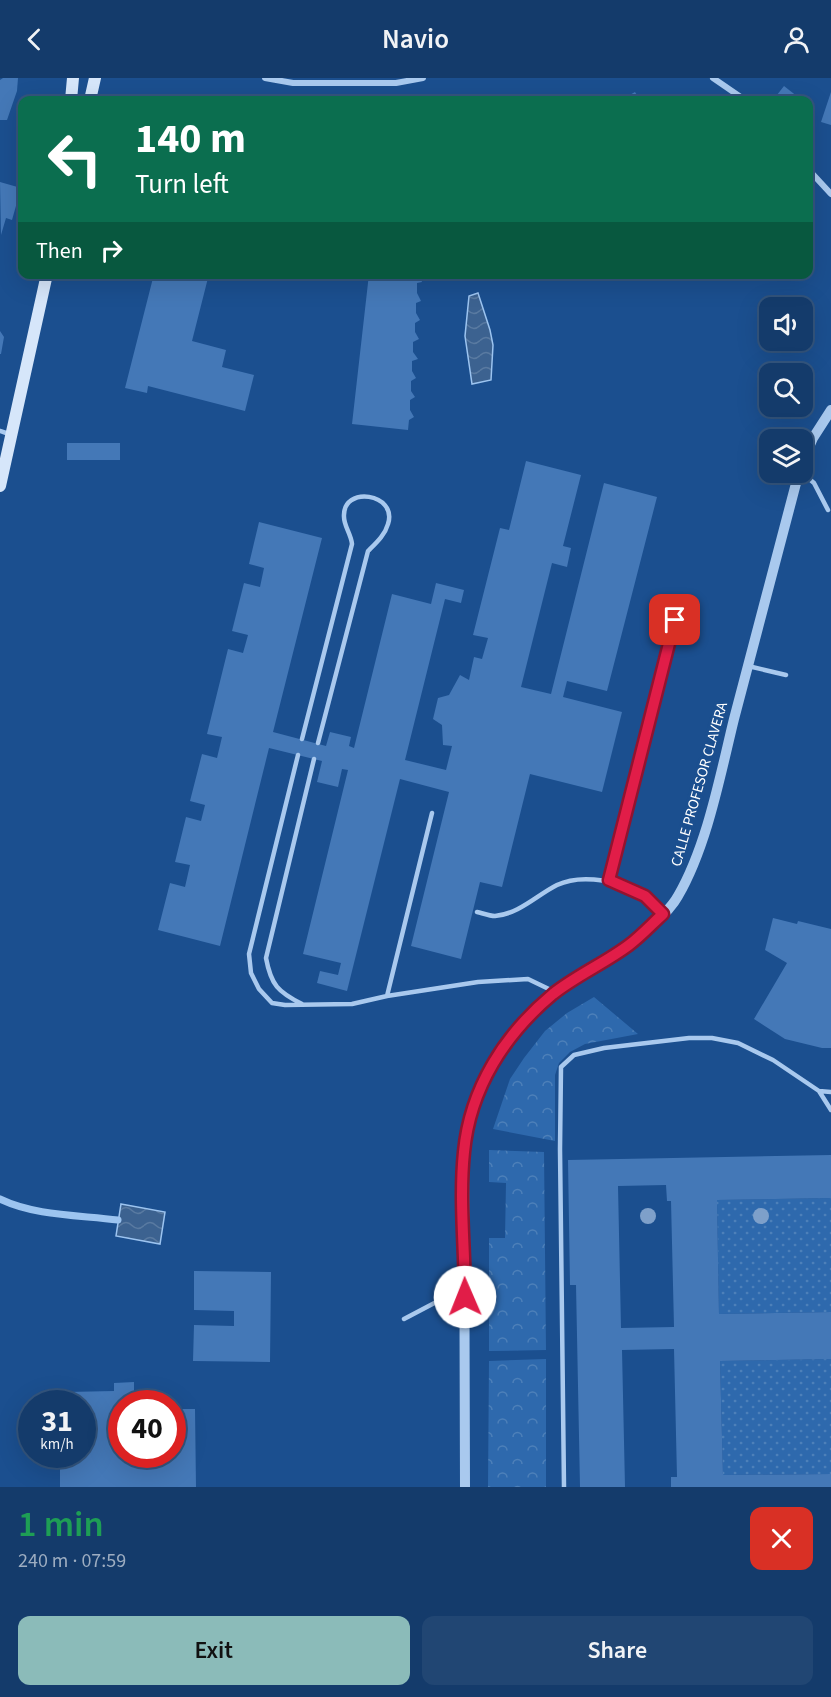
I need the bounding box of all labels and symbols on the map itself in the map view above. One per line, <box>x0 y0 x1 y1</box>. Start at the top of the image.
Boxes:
pin <box>649 594 700 645</box>
street label: CALLE PROFESOR CLAVERA <box>666 699 733 869</box>
position arrow <box>433 1265 497 1329</box>
speed limit sign: 40 <box>108 1390 186 1468</box>

